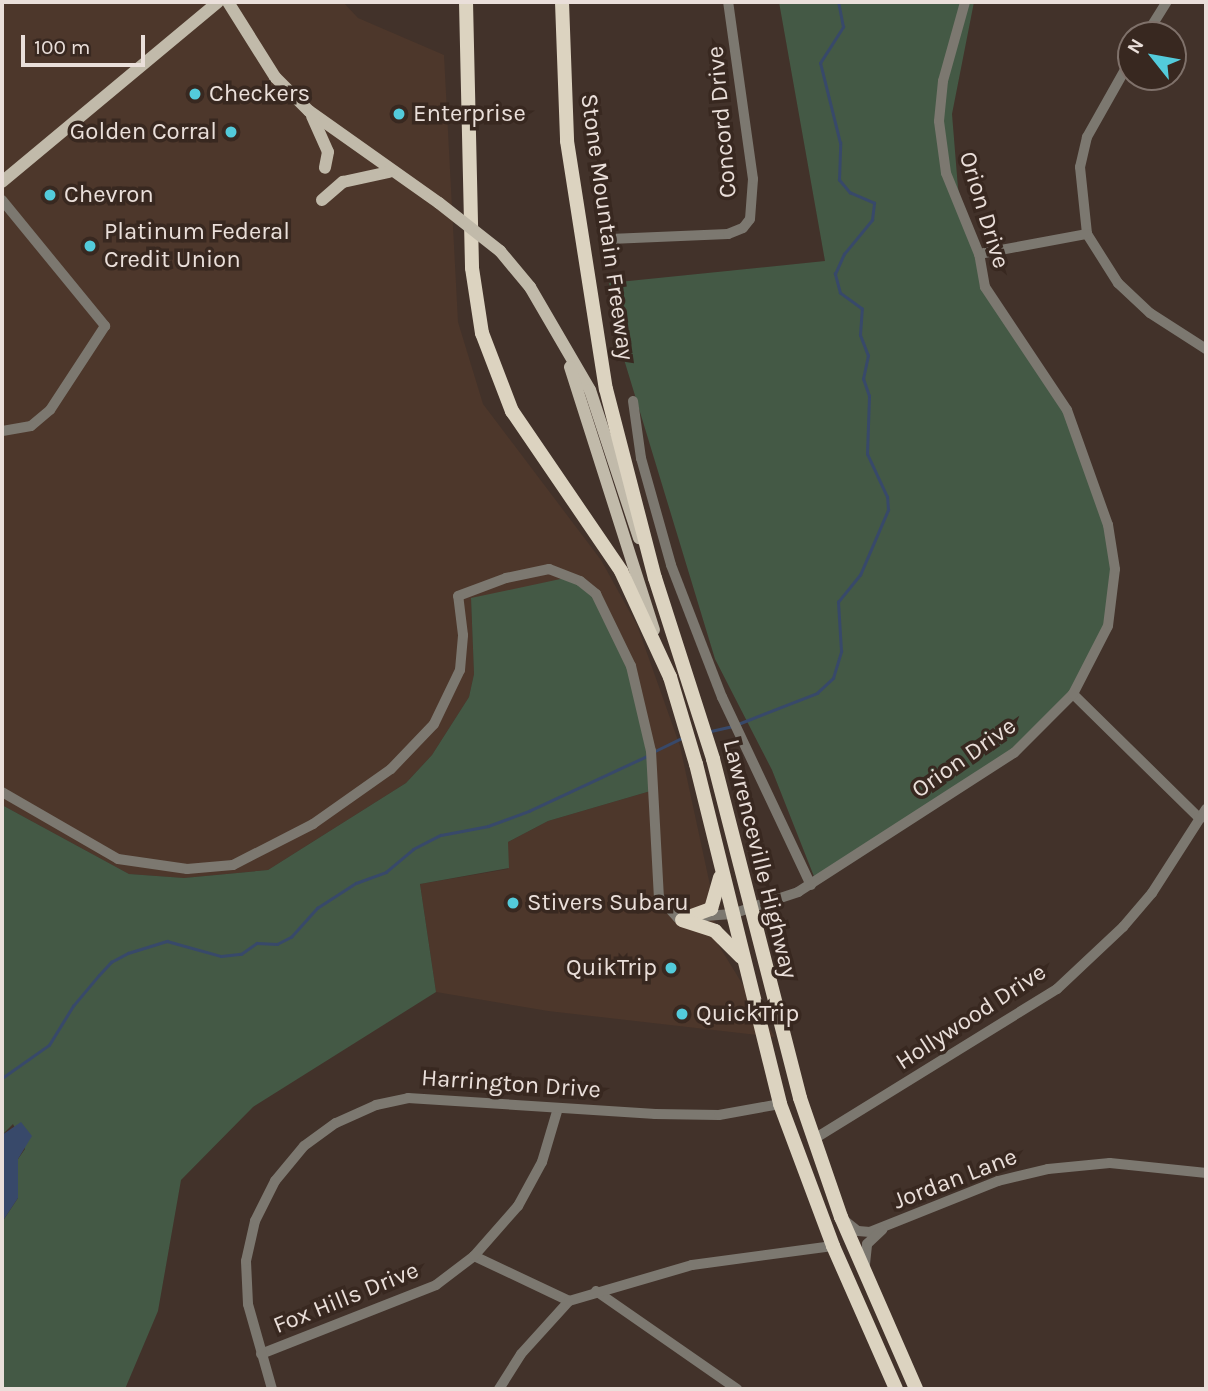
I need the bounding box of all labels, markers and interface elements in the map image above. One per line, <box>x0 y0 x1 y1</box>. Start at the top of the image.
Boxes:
scale bar <box>24 21 149 65</box>
north arrow <box>1117 21 1187 91</box>
text: 100 m <box>34 35 91 59</box>
text: N <box>1123 35 1149 58</box>
street label: Concord Drive <box>701 45 743 199</box>
place label: Checkers <box>209 80 310 108</box>
marker: Checkers <box>187 86 203 102</box>
street label: Stone Mountain Freeway <box>574 92 640 362</box>
place label: Enterprise <box>413 100 526 128</box>
marker: Enterprise <box>391 106 407 122</box>
place label: Golden Corral <box>70 118 217 146</box>
marker: Golden Corral <box>223 124 239 140</box>
street label: Orion Drive <box>953 148 1015 272</box>
place label: Chevron <box>64 181 154 209</box>
marker: Chevron <box>42 187 58 203</box>
place label: Platinum Federal Credit Union <box>104 218 290 274</box>
marker: Platinum Federal Credit Union <box>82 238 98 254</box>
street label: Orion Drive <box>906 712 1022 804</box>
street label: Lawrenceville Highway <box>716 736 804 982</box>
place label: Stivers Subaru <box>527 889 689 917</box>
marker: Stivers Subaru <box>505 895 521 911</box>
place label: QuikTrip <box>566 954 657 982</box>
street label: Hollywood Drive <box>890 958 1052 1076</box>
marker: QuikTrip <box>663 960 679 976</box>
place label: QuickTrip <box>696 1000 799 1028</box>
marker: QuickTrip <box>674 1006 690 1022</box>
street label: Harrington Drive <box>420 1063 602 1105</box>
street label: Jordan Lane <box>889 1142 1021 1216</box>
street label: Fox Hills Drive <box>269 1256 423 1340</box>

